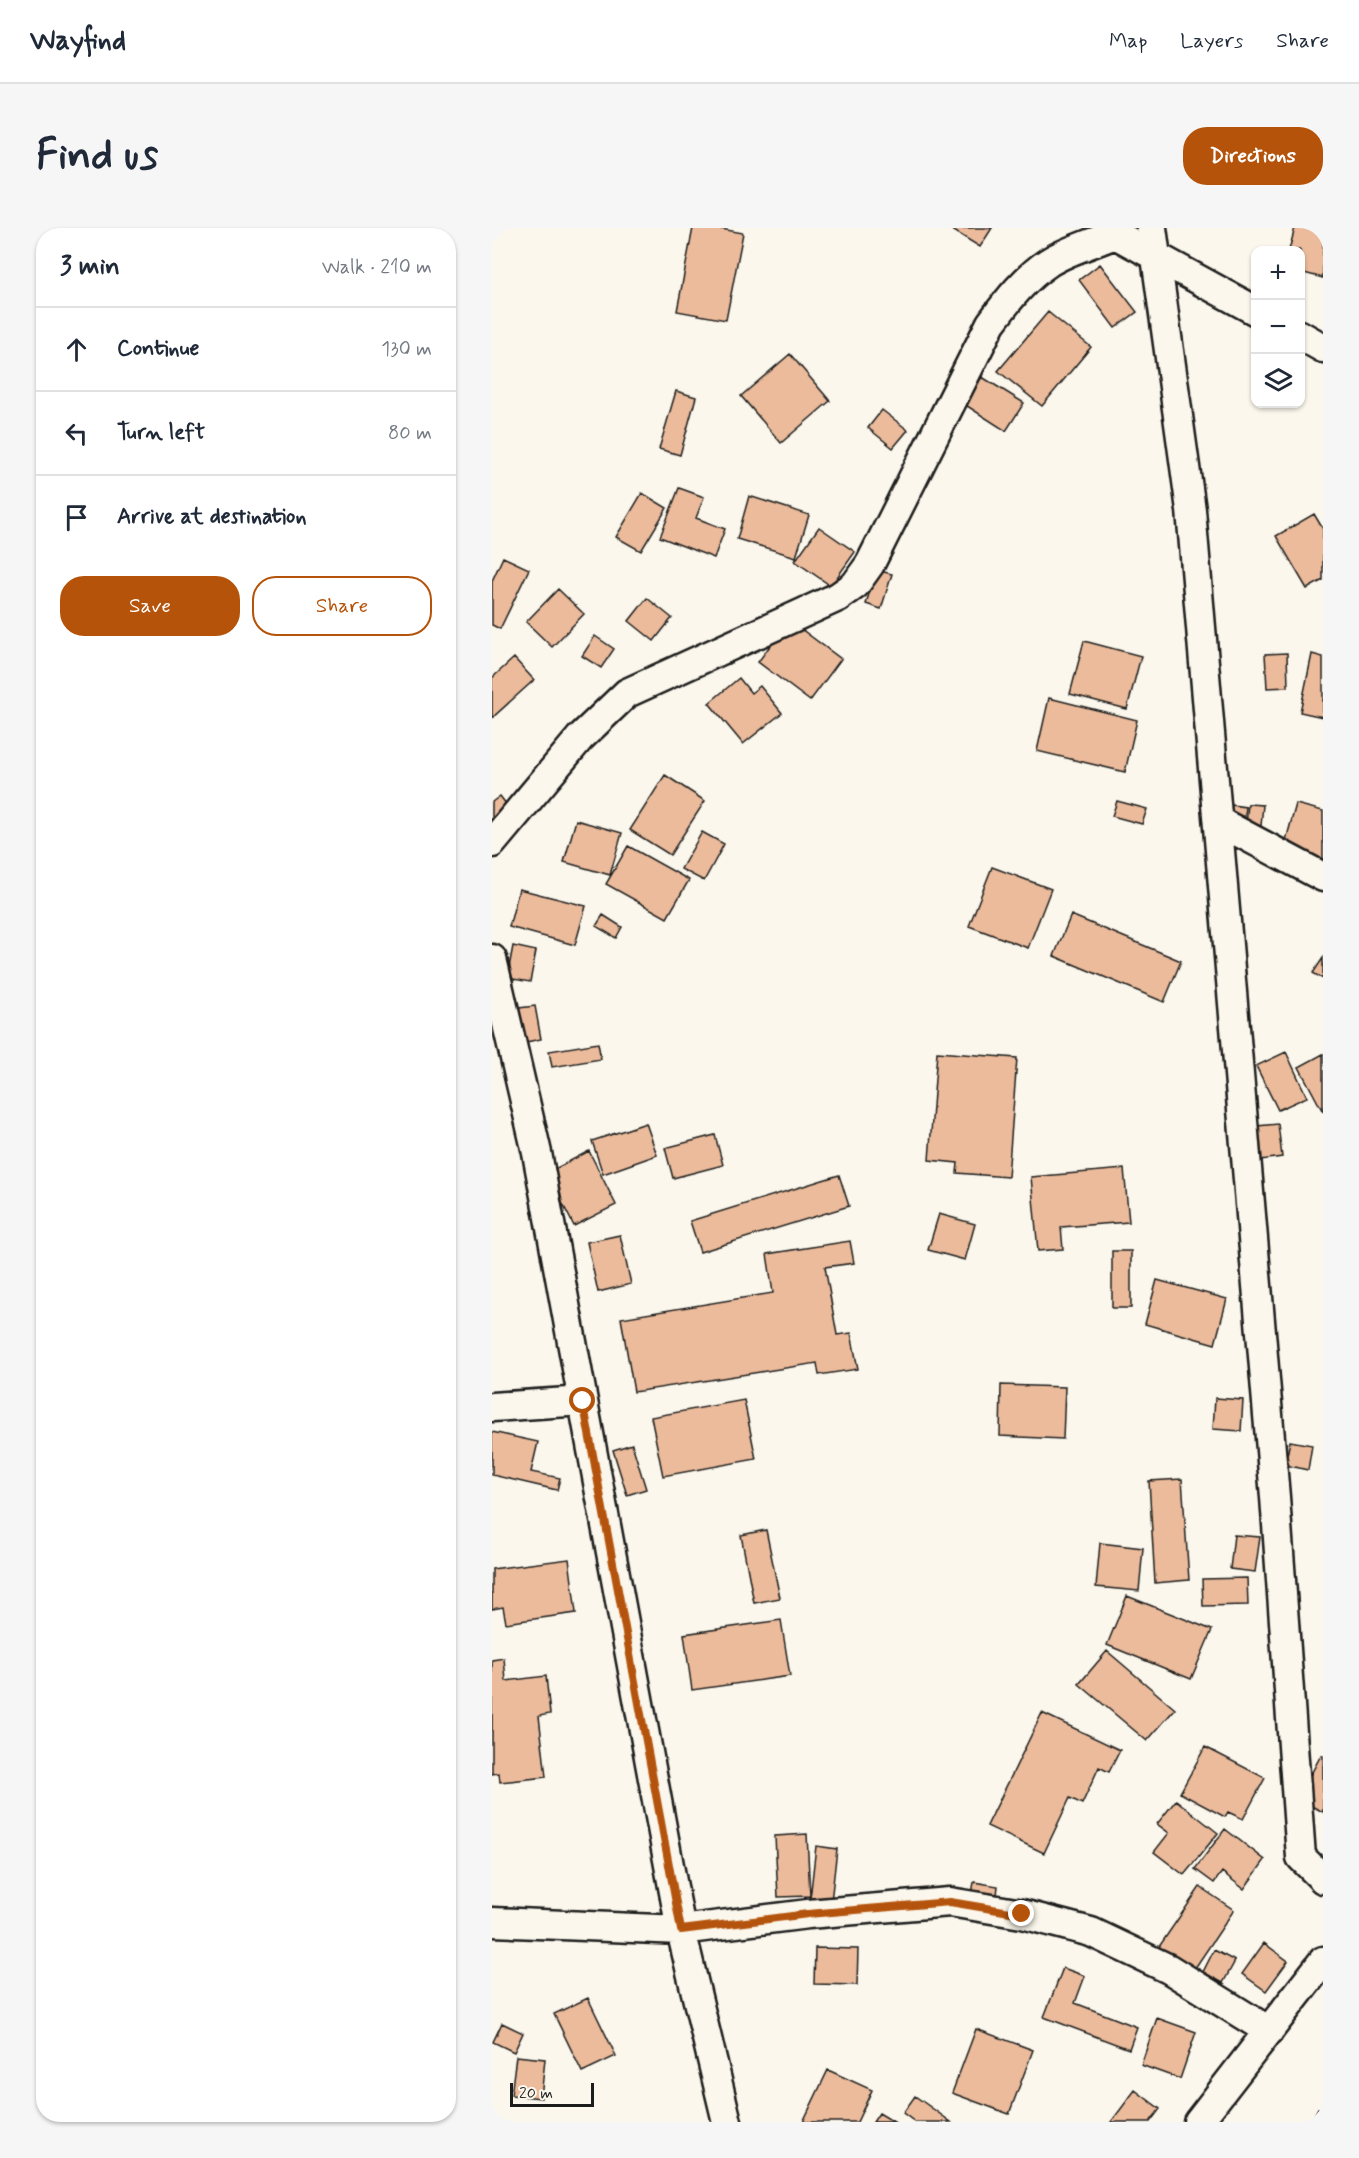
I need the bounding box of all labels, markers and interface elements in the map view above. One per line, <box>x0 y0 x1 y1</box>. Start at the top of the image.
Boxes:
text: Wayfind <box>30 23 126 60</box>
text: Map <box>1109 27 1147 55</box>
text: Layers <box>1180 27 1243 55</box>
text: Share <box>1276 27 1329 55</box>
button: Directions <box>1183 127 1323 185</box>
text: Find us <box>36 129 158 184</box>
map controls <box>1251 246 1305 408</box>
button: + <box>1251 246 1305 300</box>
text: 3 min <box>60 250 120 284</box>
text: Walk · 210 m <box>322 254 432 281</box>
button: − <box>1251 300 1305 354</box>
icon: ahead <box>60 333 93 366</box>
text: Continue <box>117 335 199 363</box>
text: 130 m <box>381 336 432 363</box>
button: layers <box>1251 354 1305 408</box>
icon: left <box>60 417 93 450</box>
text: Turn left <box>117 419 205 447</box>
text: 80 m <box>388 420 432 447</box>
icon: arrive <box>60 501 93 534</box>
text: Arrive at destination <box>117 503 307 531</box>
button: Save <box>60 576 240 636</box>
button: Share <box>252 576 432 636</box>
route start <box>569 1387 595 1413</box>
route end <box>1008 1900 1034 1926</box>
scale bar <box>510 2080 594 2108</box>
text: 20 m <box>519 2083 553 2104</box>

